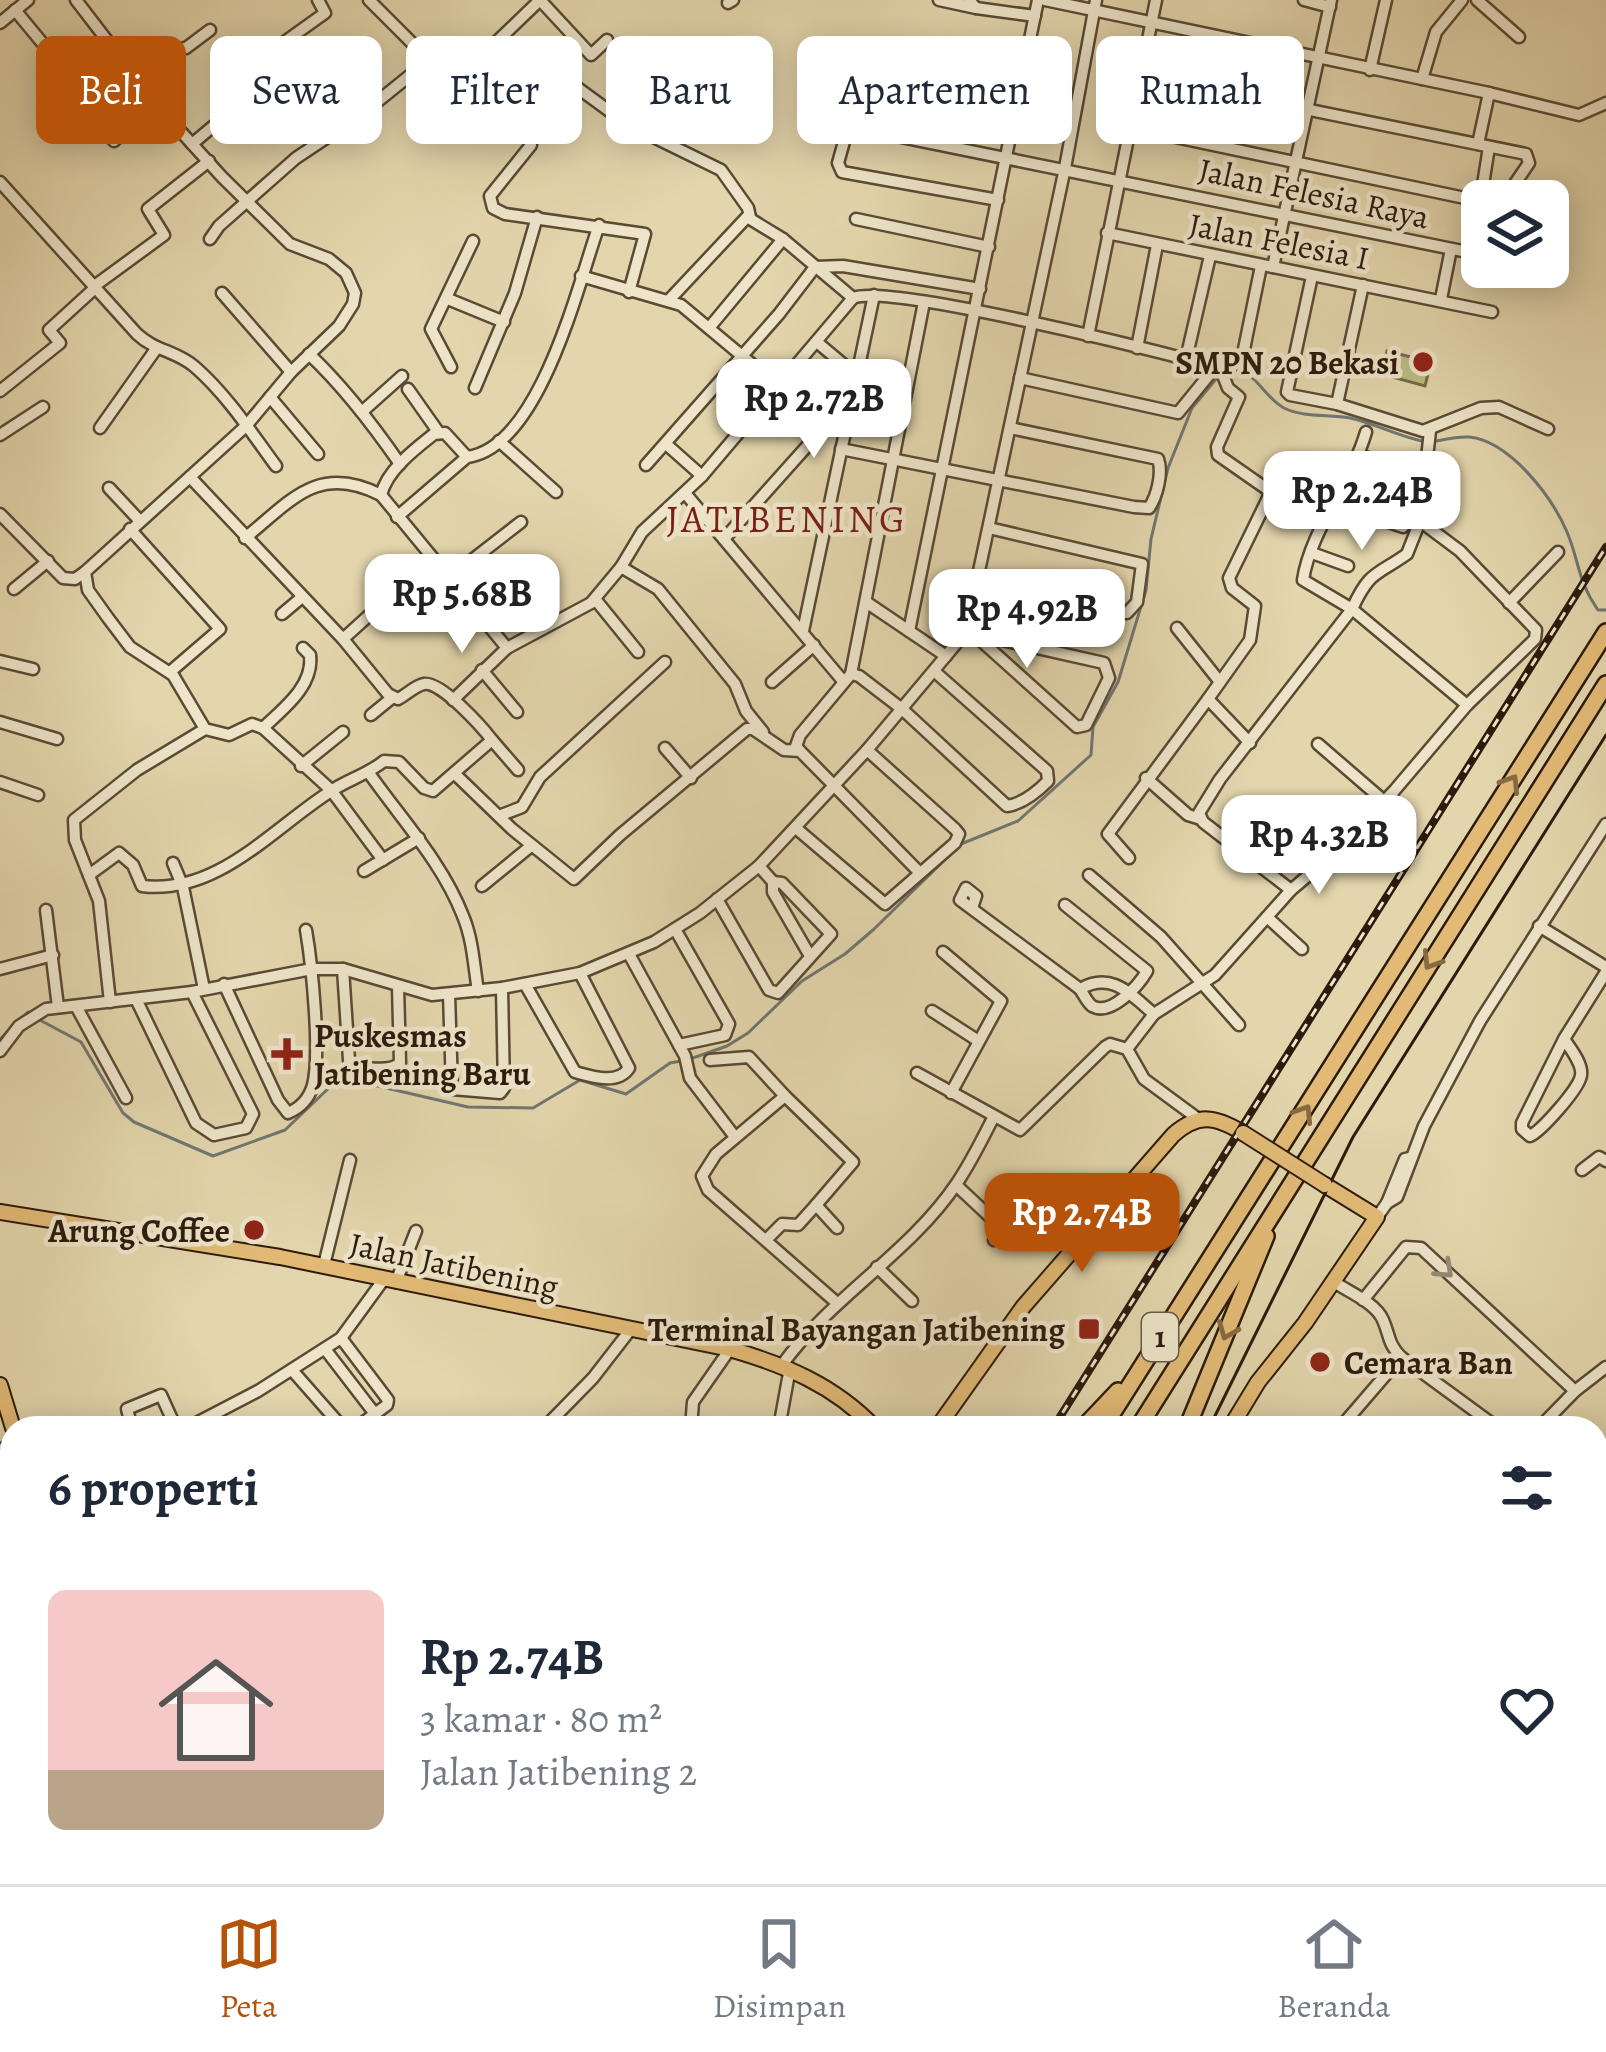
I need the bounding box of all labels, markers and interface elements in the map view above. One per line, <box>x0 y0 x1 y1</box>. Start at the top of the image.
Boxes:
chip: Beli <box>36 36 186 144</box>
chip: Sewa <box>210 36 382 144</box>
chip: Filter <box>406 36 582 144</box>
chip: Baru <box>606 36 773 144</box>
chip: Apartemen <box>797 36 1072 144</box>
chip: Rumah <box>1096 36 1304 144</box>
street label: Jalan Felesia Raya <box>1195 147 1434 240</box>
map controls <box>1461 180 1569 288</box>
button: layers <box>1461 180 1569 288</box>
street label: Jalan Felesia I <box>1185 201 1373 281</box>
place label: SMPN 20 Bekasi <box>1175 340 1399 385</box>
marker: SMPN 20 Bekasi <box>1410 349 1436 375</box>
pin: Rp 2.72B <box>690 359 938 461</box>
text: Rp 2.72B <box>743 371 885 424</box>
pin: Rp 2.24B <box>1238 451 1486 553</box>
text: Rp 2.24B <box>1290 463 1434 516</box>
district label: JATIBENING <box>666 492 908 545</box>
pin: Rp 5.68B <box>338 554 586 656</box>
text: Rp 5.68B <box>392 566 532 619</box>
pin: Rp 4.92B <box>903 569 1151 671</box>
text: Rp 4.92B <box>956 581 1098 634</box>
one-way arrow <box>1497 774 1520 796</box>
pin: Rp 4.32B <box>1195 795 1443 897</box>
text: Rp 4.32B <box>1248 807 1390 860</box>
one-way arrow <box>1424 947 1446 969</box>
place label: Puskesmas Jatibening Baru <box>314 1013 531 1096</box>
marker: Puskesmas Jatibening Baru <box>271 1038 303 1070</box>
one-way arrow <box>1290 1104 1312 1126</box>
pin: Rp 2.74B <box>958 1173 1206 1275</box>
text: Rp 2.74B <box>1012 1185 1152 1238</box>
place label: Arung Coffee <box>47 1208 230 1253</box>
marker: Arung Coffee <box>241 1217 267 1243</box>
street label: Jalan Jatibening <box>346 1221 563 1309</box>
one-way arrow <box>1432 1255 1453 1277</box>
place label: Terminal Bayangan Jatibening <box>648 1307 1065 1352</box>
road number: 1 <box>1142 1313 1178 1361</box>
marker: Terminal Bayangan Jatibening <box>1076 1316 1102 1342</box>
one-way arrow <box>1217 1319 1241 1340</box>
place label: Cemara Ban <box>1344 1340 1513 1385</box>
marker: Cemara Ban <box>1307 1349 1333 1375</box>
text: 6 properti <box>48 1453 259 1523</box>
icon: filters <box>1494 1455 1560 1521</box>
text: Rp 2.74B <box>420 1622 604 1692</box>
icon: home <box>144 1638 288 1782</box>
icon: heart <box>1494 1677 1560 1743</box>
text: 3 kamar · 80 m² <box>420 1692 662 1745</box>
text: Jalan Jatibening 2 <box>420 1745 697 1798</box>
tab: Peta <box>216 1911 282 2028</box>
tab: Disimpan <box>713 1911 846 2028</box>
tab: Beranda <box>1277 1911 1390 2028</box>

